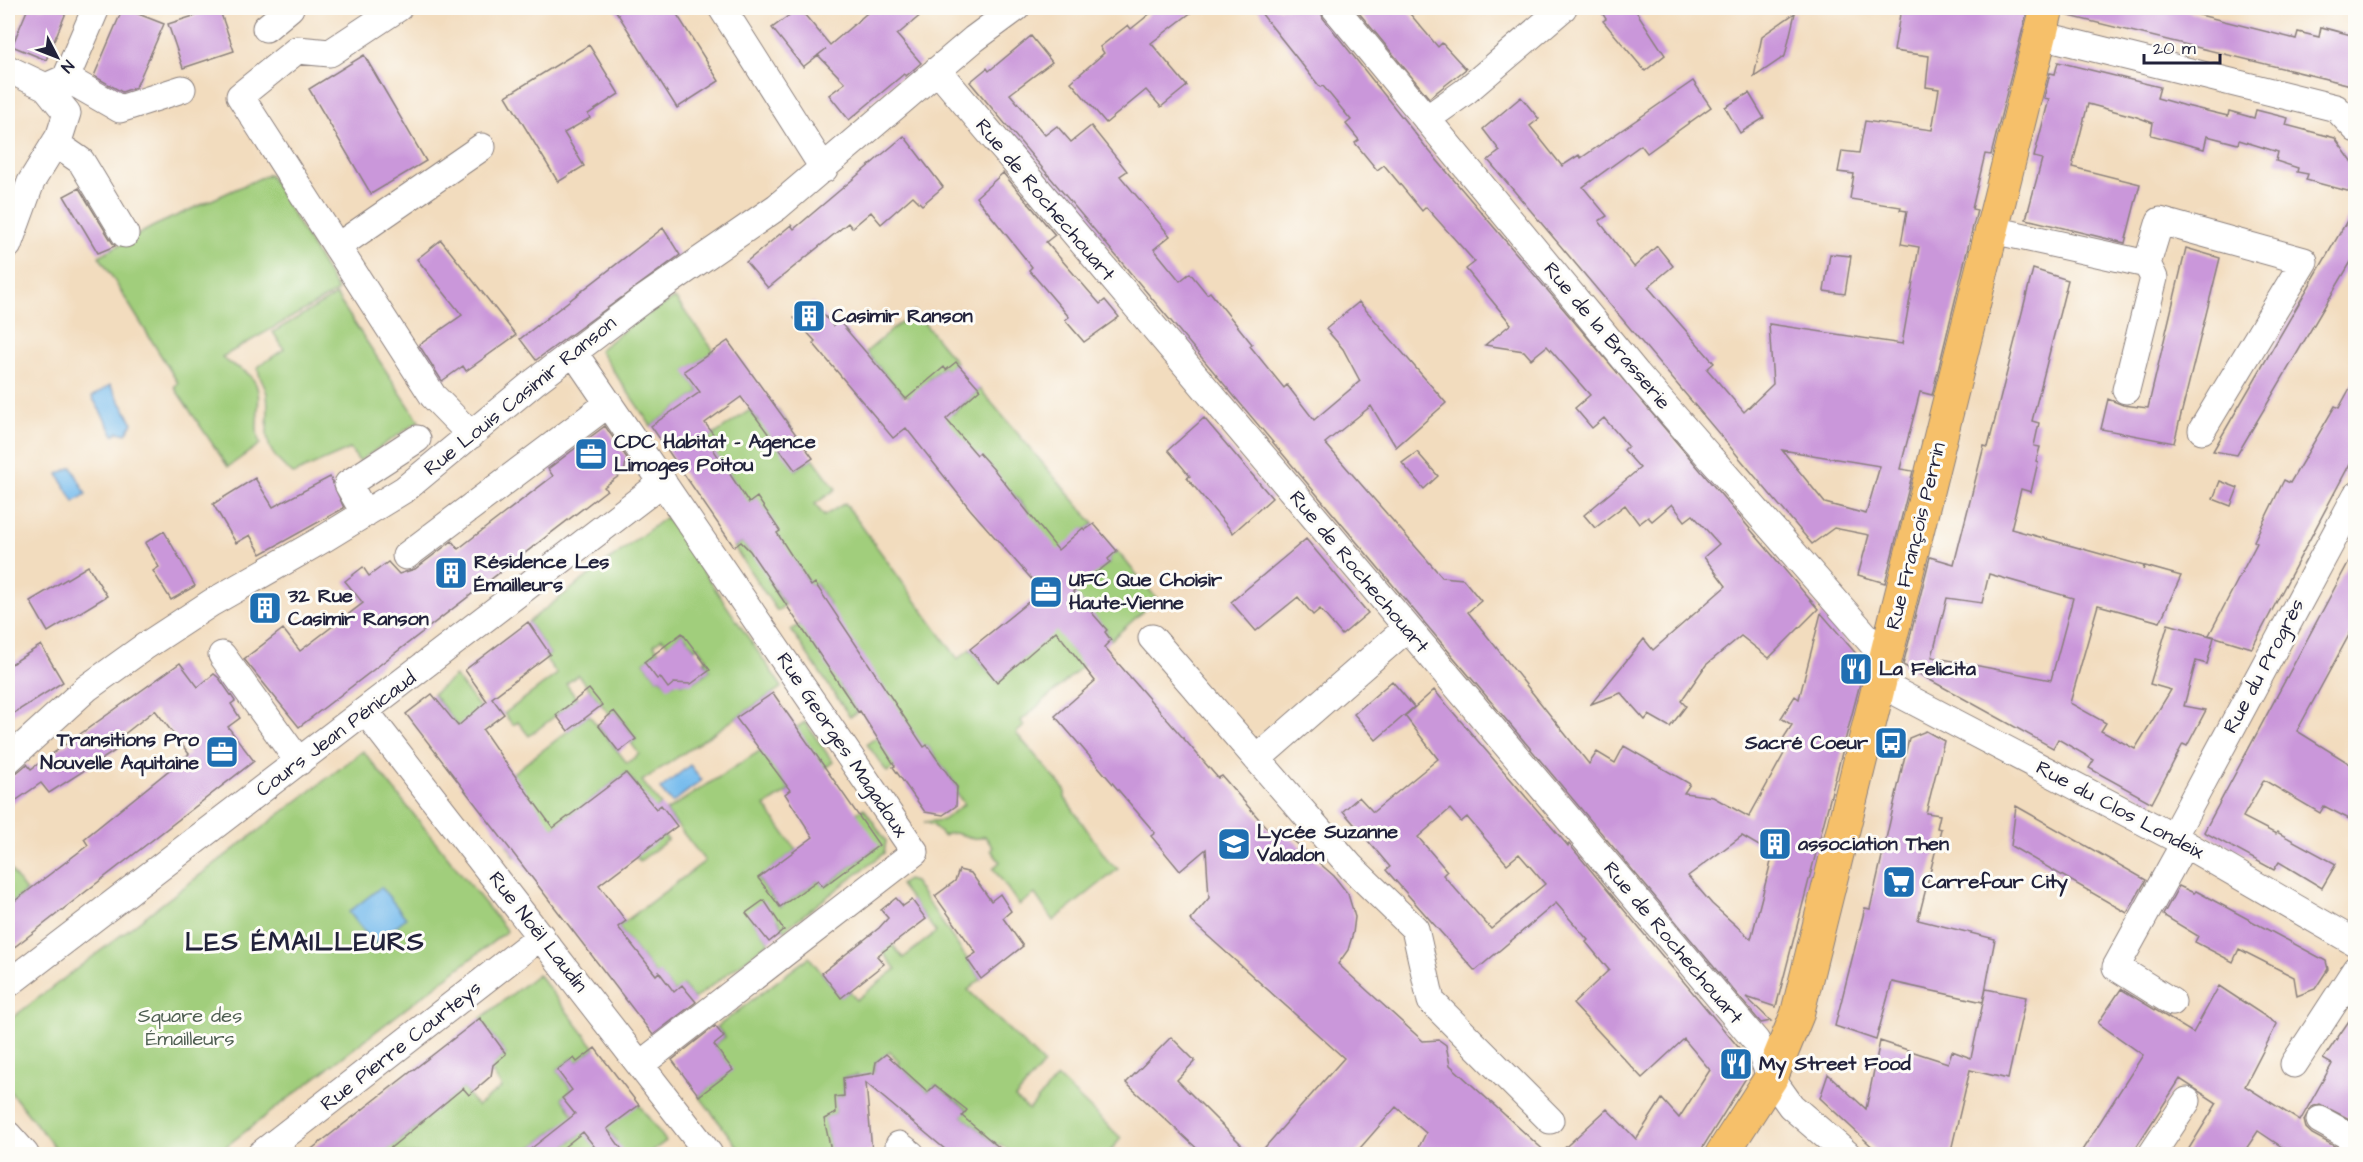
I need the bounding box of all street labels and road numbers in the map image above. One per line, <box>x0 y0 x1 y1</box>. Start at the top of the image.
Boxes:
street label: Rue de Rochechouart <box>969 113 1121 287</box>
street label: Rue de la Brasserie <box>1537 256 1677 416</box>
street label: Rue Louis Casimir Ranson <box>418 309 622 483</box>
street label: Rue François Perrin <box>1879 439 1953 633</box>
street label: Rue de Rochechouart <box>1283 485 1435 659</box>
street label: Rue du Progrès <box>2217 594 2312 739</box>
street label: Rue Georges Magadoux <box>769 647 915 844</box>
street label: Cours Jean Pénicaud <box>250 664 422 804</box>
street label: Rue du Clos Londeix <box>2031 754 2210 867</box>
street label: Rue de Rochechouart <box>1597 856 1749 1030</box>
street label: Rue Noël Laudin <box>482 866 594 998</box>
street label: Rue Pierre Courteys <box>315 974 488 1119</box>

